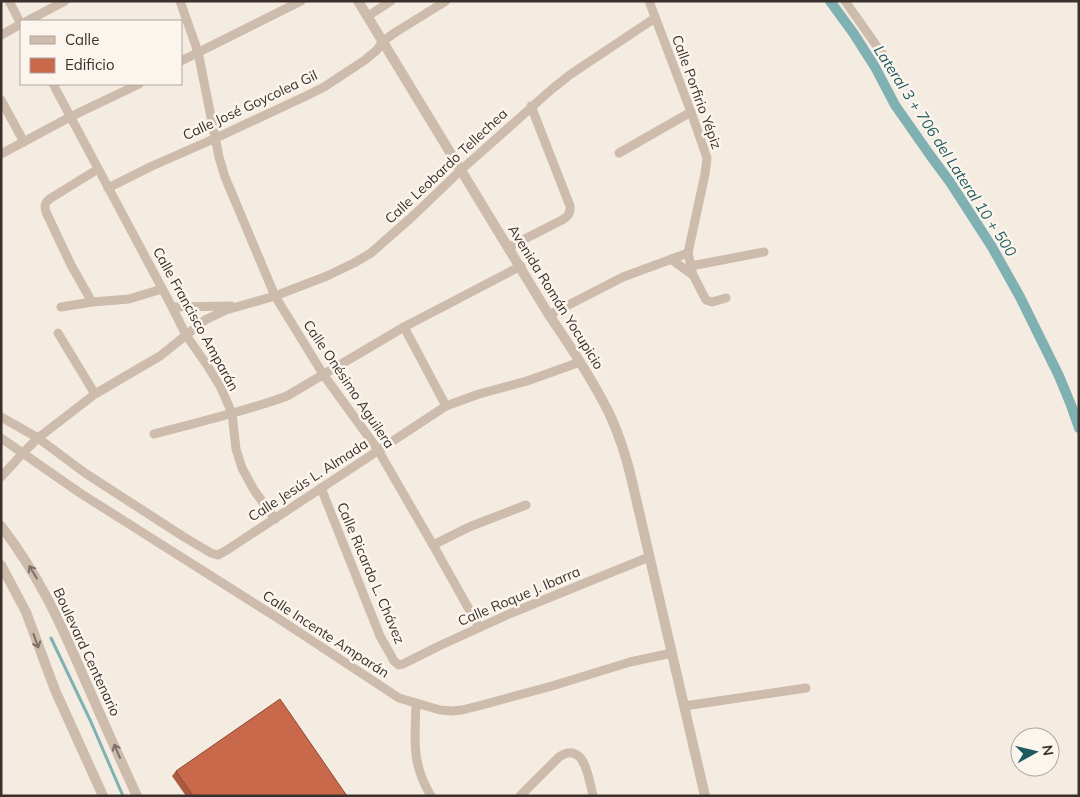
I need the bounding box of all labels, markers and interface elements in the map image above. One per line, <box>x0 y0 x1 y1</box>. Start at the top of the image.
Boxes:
legend <box>20 20 182 85</box>
text: Calle <box>65 30 99 49</box>
street label: Calle Porfirio Yépiz <box>668 33 726 151</box>
water label: Lateral 3 + 706 del Lateral 10 + 500 <box>870 42 1021 260</box>
text: Edificio <box>65 55 115 74</box>
street label: Calle José Goycolea Gil <box>180 66 320 144</box>
street label: Calle Leobardo Tellechea <box>381 104 511 228</box>
street label: Avenida Román Yocupicio <box>504 221 608 373</box>
street label: Calle Francisco Amparán <box>149 244 243 394</box>
street label: Calle Onésimo Aguilera <box>299 316 399 452</box>
street label: Calle Jesús L. Almada <box>245 435 371 525</box>
street label: Calle Ricardo L. Chávez <box>333 500 409 646</box>
street label: Calle Roque J. Ibarra <box>455 562 583 630</box>
one-way arrow <box>28 566 38 580</box>
street label: Boulevard Centenario <box>49 585 125 719</box>
street label: Calle Incente Amparán <box>259 586 393 682</box>
one-way arrow <box>32 633 41 648</box>
north arrow <box>1010 727 1060 777</box>
one-way arrow <box>111 744 121 759</box>
text: N <box>1038 744 1058 757</box>

